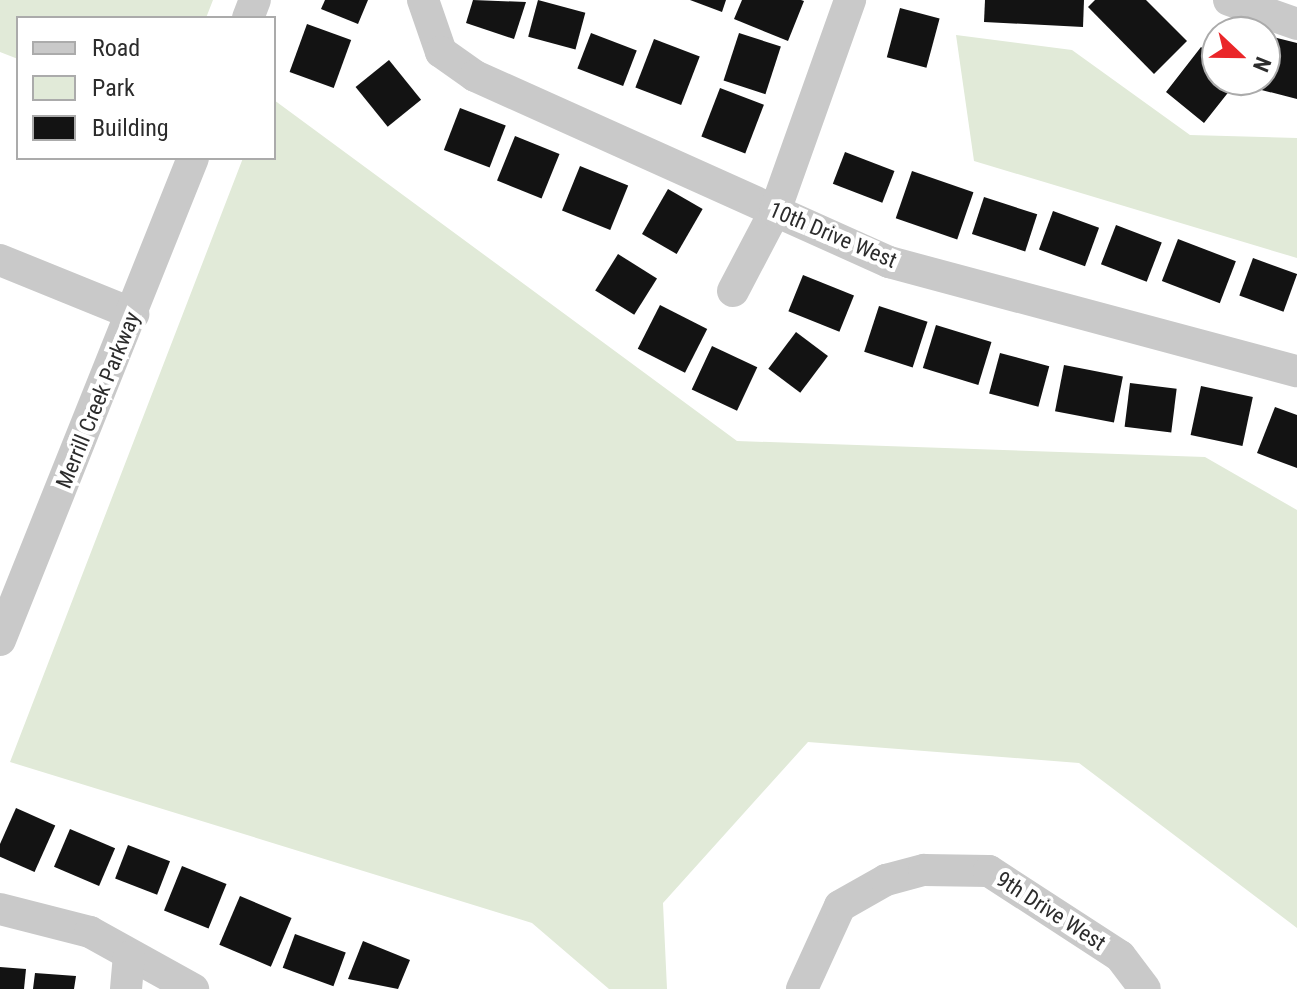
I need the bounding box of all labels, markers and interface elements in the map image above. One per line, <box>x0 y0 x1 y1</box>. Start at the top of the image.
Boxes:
legend <box>16 16 276 160</box>
north arrow <box>1201 16 1281 96</box>
text: Road <box>92 34 140 62</box>
text: N <box>1248 53 1276 75</box>
text: Park <box>92 74 135 102</box>
text: Building <box>92 114 169 142</box>
street label: 10th Drive West <box>765 196 901 274</box>
street label: Merrill Creek Parkway <box>51 308 145 492</box>
street label: 9th Drive West <box>991 866 1111 956</box>

